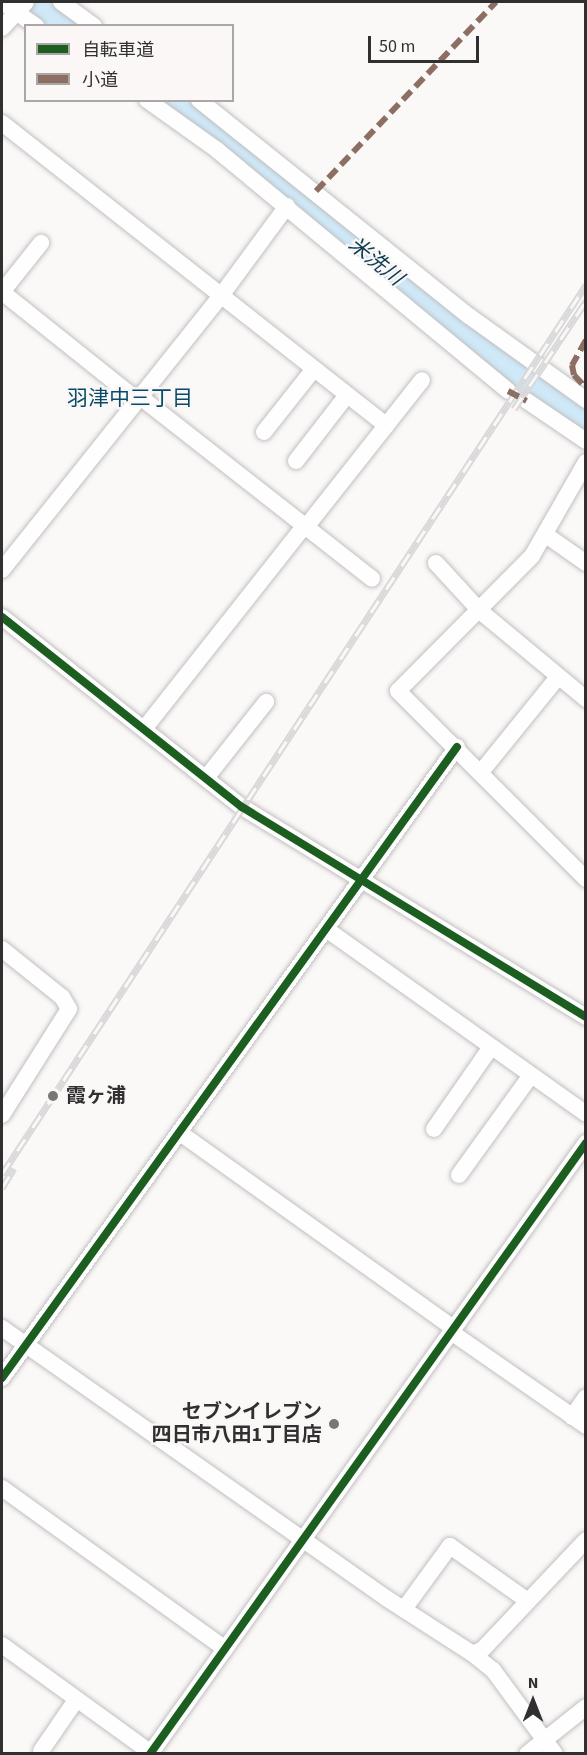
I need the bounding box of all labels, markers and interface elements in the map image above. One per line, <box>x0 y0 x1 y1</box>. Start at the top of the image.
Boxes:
legend <box>24 24 234 102</box>
scale bar <box>371 24 482 62</box>
text: 50 m <box>379 34 415 59</box>
text: 自転車道 <box>82 38 154 63</box>
text: 小道 <box>82 68 118 93</box>
water label: 米洗川 <box>344 231 408 291</box>
district label: 羽津中三丁目 <box>67 385 193 411</box>
place label: 霞ヶ浦 <box>66 1084 126 1108</box>
marker: 霞ヶ浦 <box>44 1087 62 1105</box>
place label: セブンイレブン 四日市八田1丁目店 <box>151 1400 322 1447</box>
marker: セブンイレブン 四日市八田1丁目店 <box>327 1417 341 1431</box>
north arrow <box>503 1671 563 1731</box>
text: N <box>528 1672 538 1694</box>

